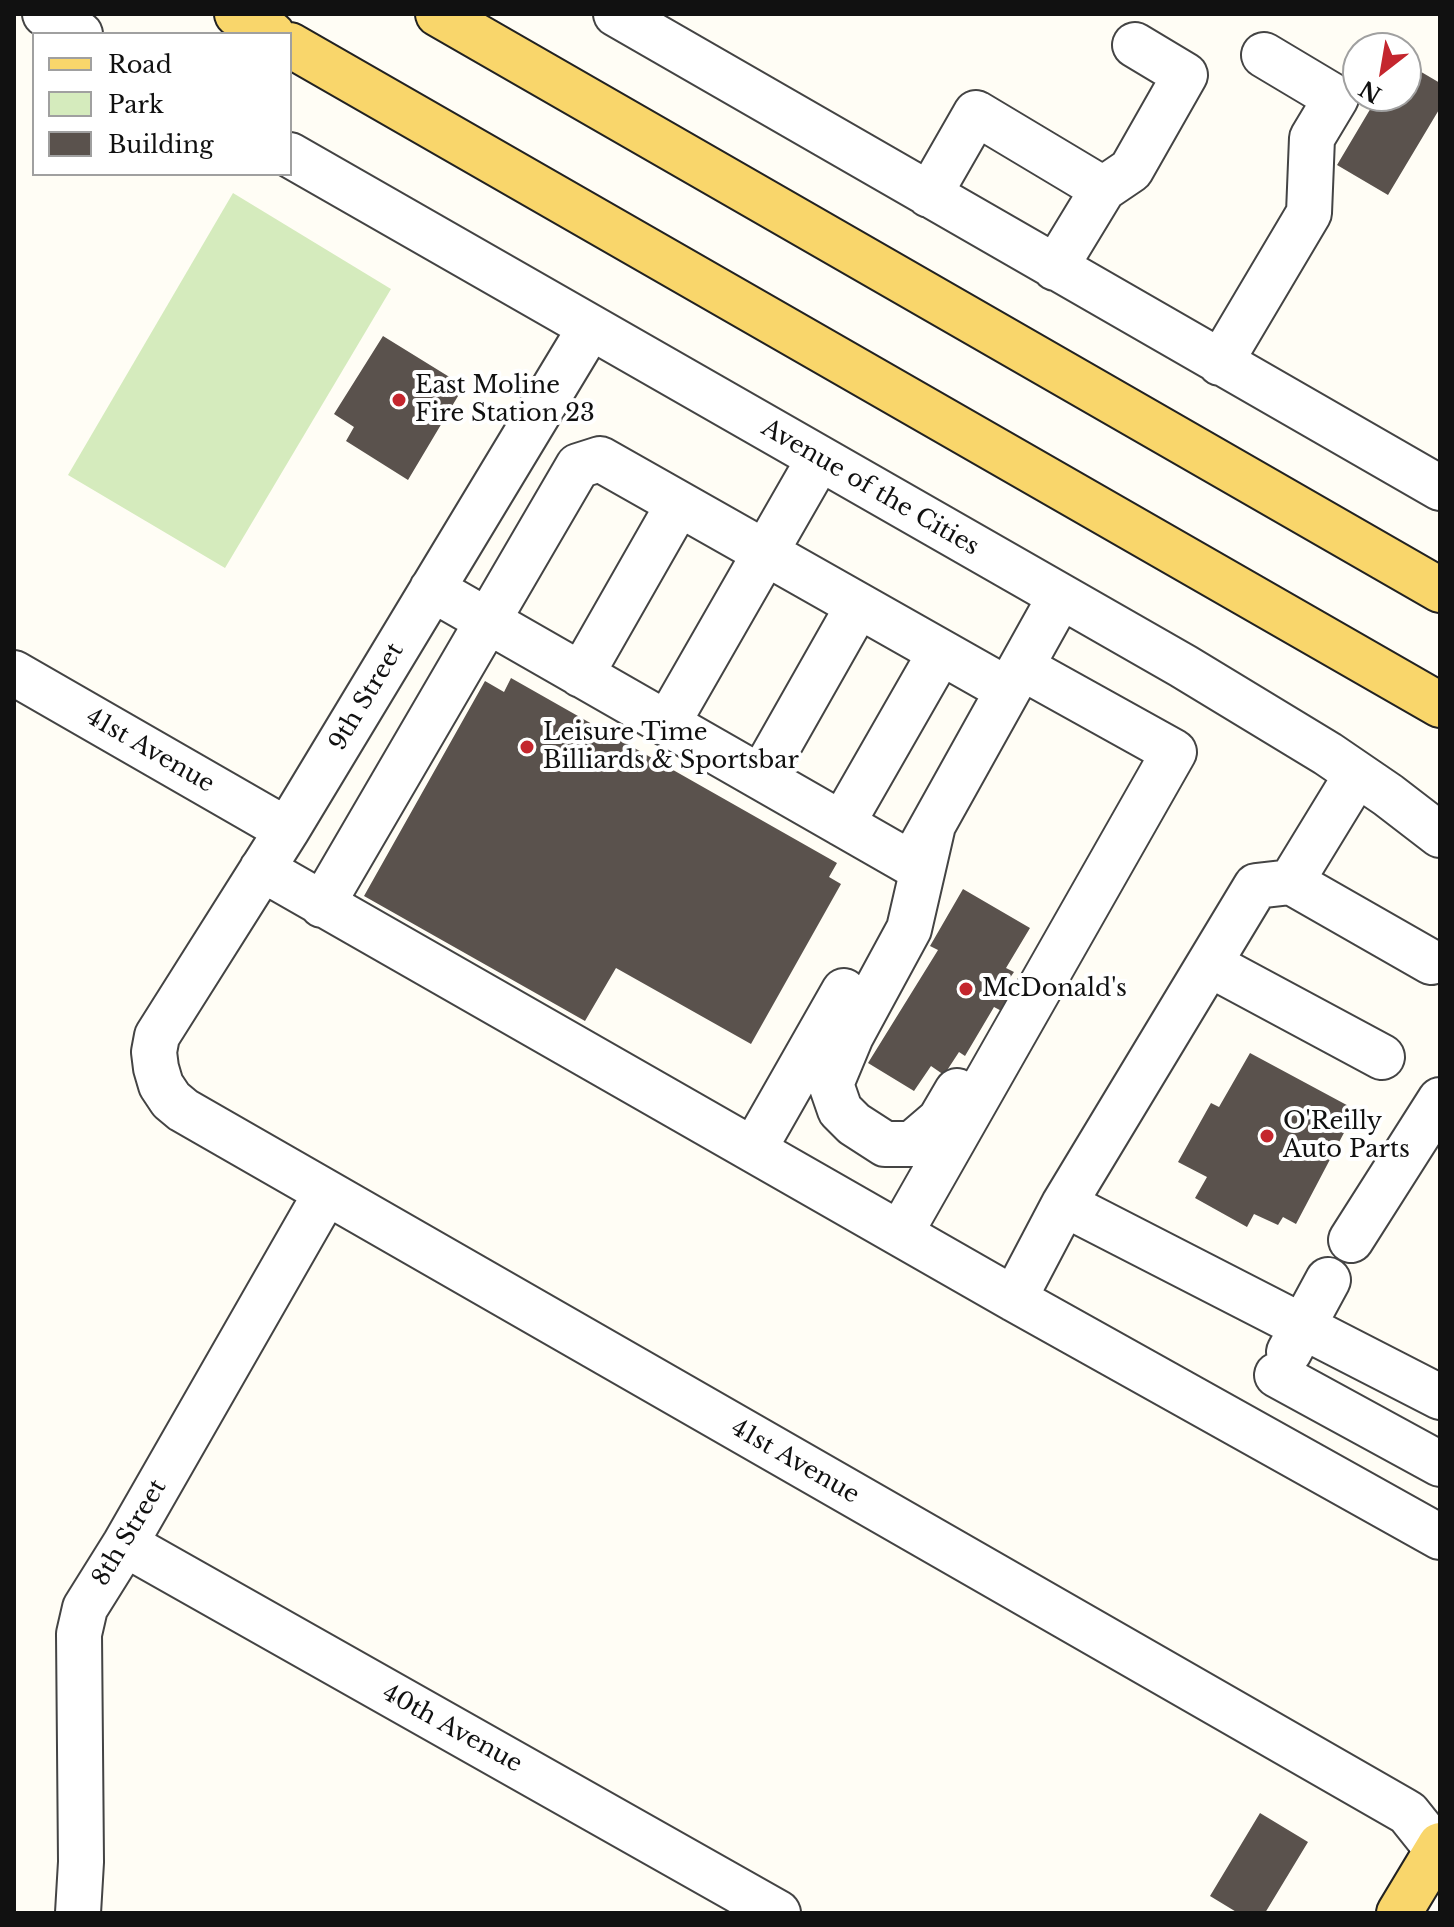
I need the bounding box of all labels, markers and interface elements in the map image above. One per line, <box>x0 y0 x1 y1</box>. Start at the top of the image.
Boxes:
legend <box>32 32 292 176</box>
north arrow <box>1342 32 1422 112</box>
text: Road <box>108 50 172 79</box>
text: N <box>1355 74 1386 108</box>
text: Park <box>108 90 164 119</box>
text: Building <box>108 130 214 159</box>
place label: East Moline Fire Station 23 <box>415 372 595 428</box>
marker: East Moline Fire Station 23 <box>390 391 408 409</box>
street label: Avenue of the Cities <box>756 414 984 562</box>
street label: 9th Street <box>324 638 410 756</box>
street label: 41st Avenue <box>81 703 219 799</box>
place label: Leisure Time Billiards & Sportsbar <box>543 719 799 775</box>
marker: Leisure Time Billiards & Sportsbar <box>518 738 536 756</box>
place label: McDonald's <box>982 975 1127 1003</box>
marker: McDonald's <box>957 980 975 998</box>
place label: O'Reilly Auto Parts <box>1283 1108 1410 1164</box>
marker: O'Reilly Auto Parts <box>1258 1127 1276 1145</box>
street label: 41st Avenue <box>726 1414 864 1510</box>
street label: 8th Street <box>87 1474 173 1592</box>
street label: 40th Avenue <box>377 1679 527 1779</box>

